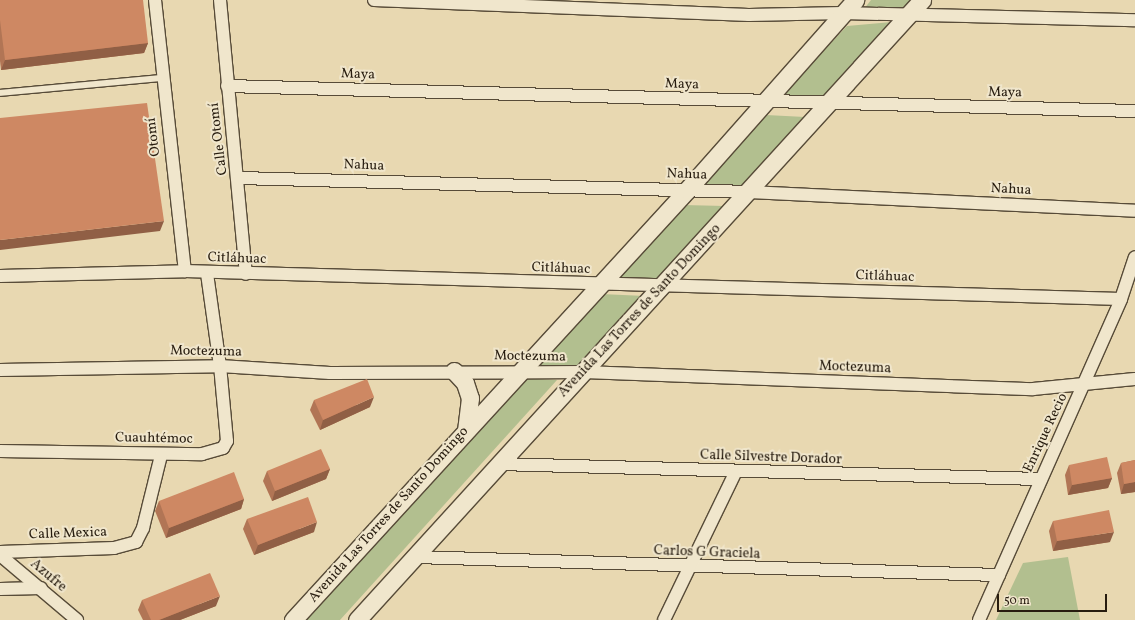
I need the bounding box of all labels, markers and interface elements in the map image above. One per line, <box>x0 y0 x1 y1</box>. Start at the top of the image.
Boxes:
street label: Maya <box>341 66 375 84</box>
street label: Maya <box>665 76 699 94</box>
street label: Maya <box>988 84 1022 102</box>
street label: Calle Otomí <box>206 102 232 176</box>
street label: Otomí <box>143 117 165 157</box>
street label: Nahua <box>343 157 385 175</box>
street label: Nahua <box>666 166 708 184</box>
street label: Nahua <box>990 181 1032 199</box>
street label: Avenida Las Torres de Santo Domingo <box>555 221 725 401</box>
street label: Citláhuac <box>207 250 267 268</box>
street label: Citláhuac <box>531 260 591 278</box>
street label: Citláhuac <box>855 268 915 286</box>
street label: Moctezuma <box>170 343 242 361</box>
street label: Moctezuma <box>494 348 566 366</box>
street label: Moctezuma <box>819 358 891 378</box>
street label: Enrique Recio <box>1020 391 1072 475</box>
street label: Avenida Las Torres de Santo Domingo <box>305 423 473 607</box>
street label: Cuauhtémoc <box>115 430 193 448</box>
street label: Calle Silvestre Dorador <box>700 447 842 469</box>
street label: Calle Mexica <box>29 524 107 544</box>
street label: Carlos G Graciela <box>653 543 761 563</box>
street label: Azufre <box>26 556 70 596</box>
scale bar <box>999 586 1109 612</box>
text: 50 m <box>1004 593 1030 609</box>

